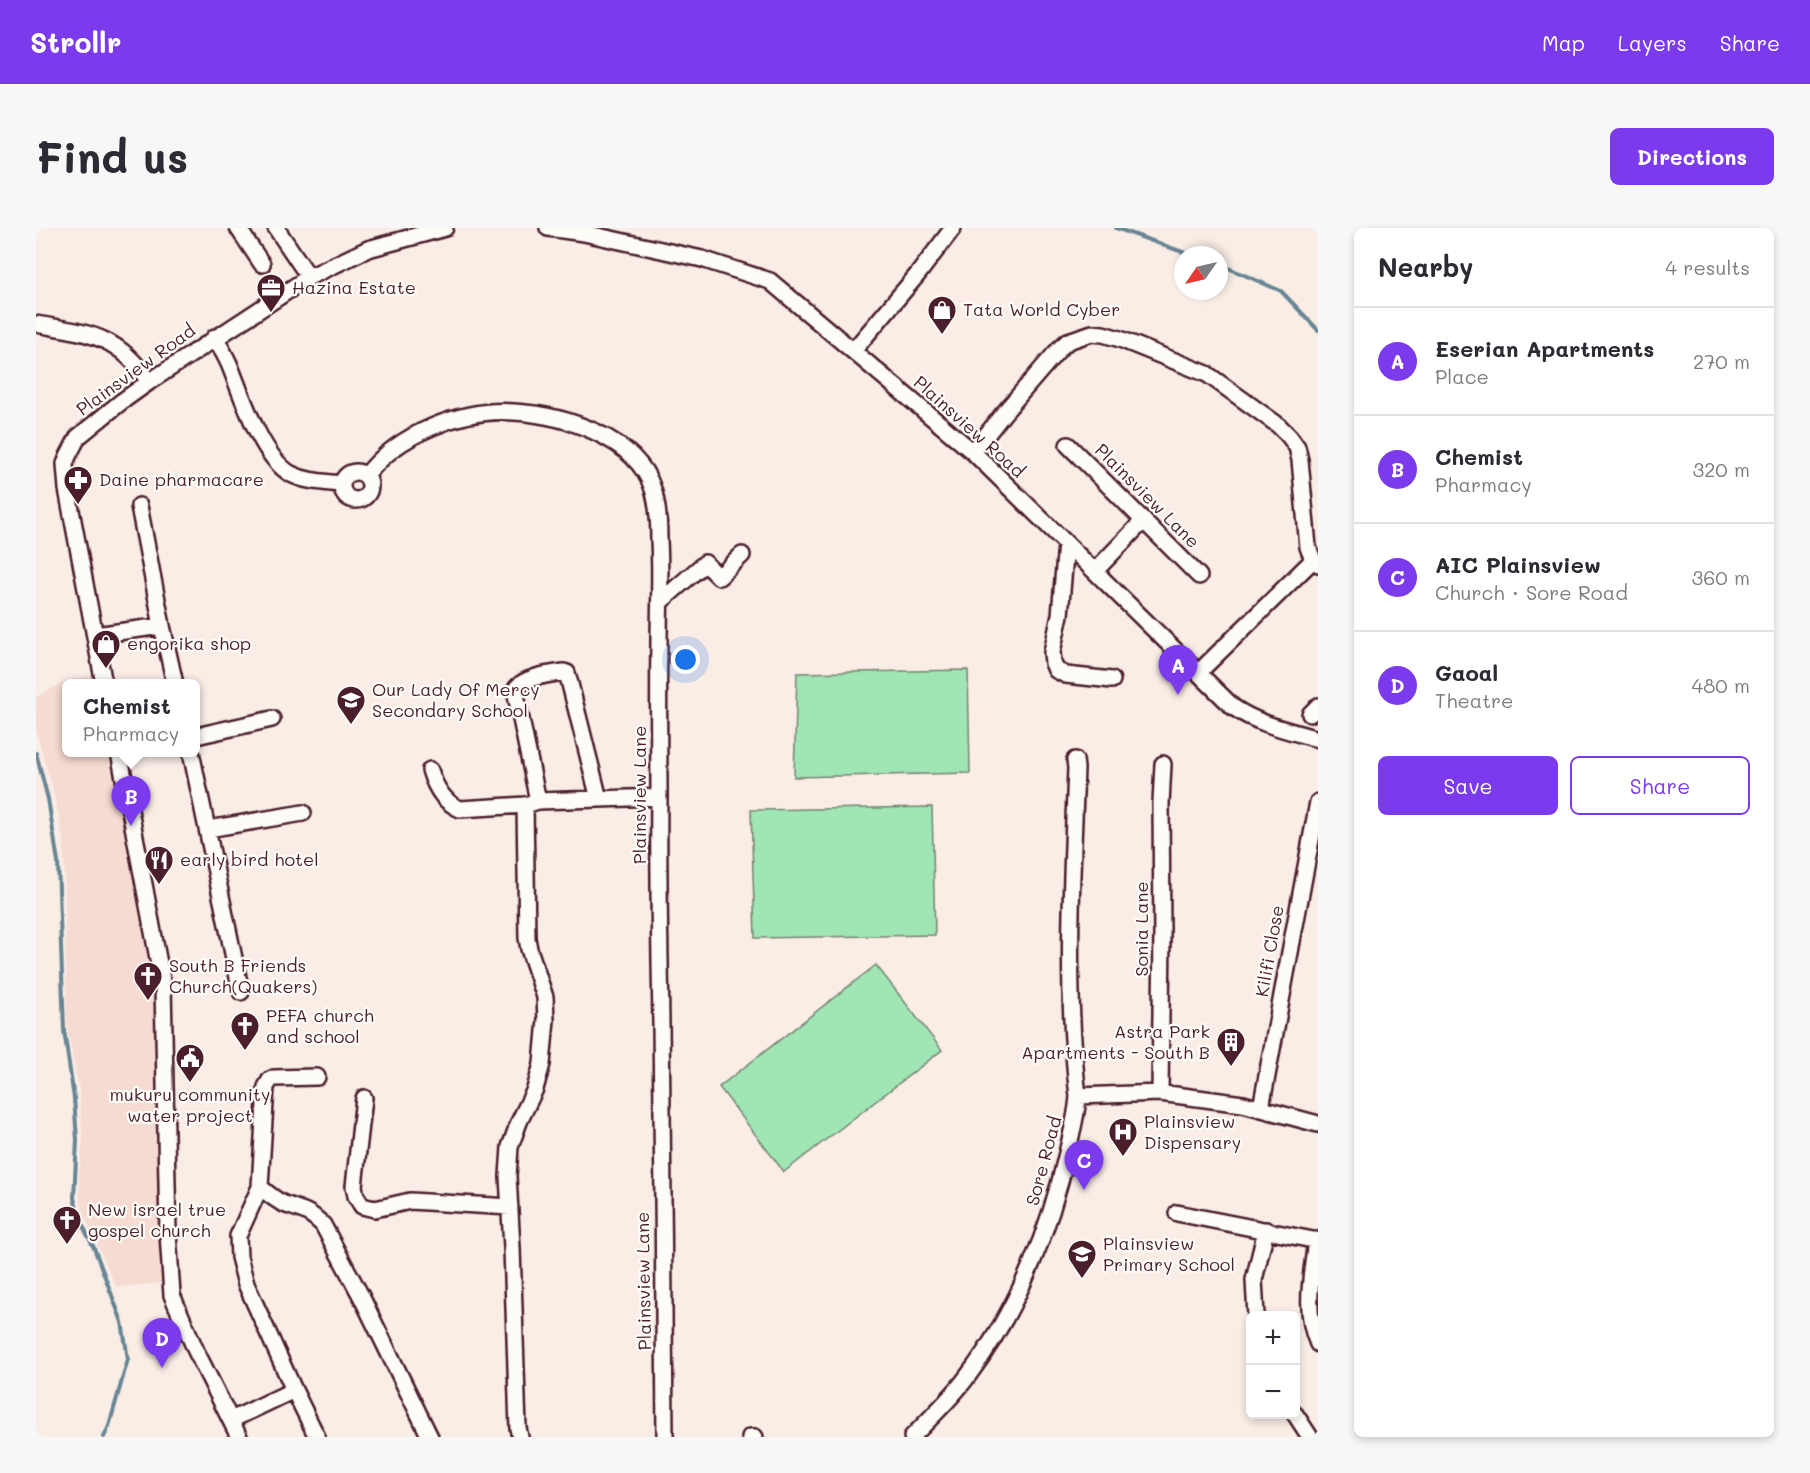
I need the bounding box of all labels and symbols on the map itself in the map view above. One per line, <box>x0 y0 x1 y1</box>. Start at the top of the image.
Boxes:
north arrow <box>1174 246 1228 300</box>
office icon: Hazina Estate <box>255 272 287 314</box>
place label: Hazina Estate <box>292 275 416 299</box>
shop icon: Tata World Cyber <box>926 294 958 336</box>
place label: Tata World Cyber <box>963 297 1120 321</box>
street label: Plainsview Road <box>71 318 200 421</box>
street label: Plainsview Road <box>909 370 1030 483</box>
street label: Plainsview Lane <box>1090 438 1205 553</box>
pharmacy icon: Daine pharmacare <box>62 464 94 506</box>
place label: Daine pharmacare <box>99 467 264 491</box>
shop icon: engorika shop <box>90 628 122 670</box>
place label: engorika shop <box>127 631 251 655</box>
your location <box>671 645 700 674</box>
pin: A <box>1158 646 1198 695</box>
place label: Our Lady Of Mercy Secondary School <box>372 677 540 722</box>
school or university icon: Our Lady Of Mercy Secondary School <box>335 684 367 726</box>
street label: Plainsview Lane <box>627 726 651 864</box>
pin: B <box>112 776 151 826</box>
restaurant icon: early bird hotel <box>143 844 175 886</box>
place label: early bird hotel <box>180 847 319 871</box>
street label: Sonia Lane <box>1129 881 1153 977</box>
street label: Kilifi Close <box>1249 903 1289 999</box>
place label: South B Friends Church(Quakers) <box>169 953 317 998</box>
church icon: South B Friends Church(Quakers) <box>132 960 164 1002</box>
place label: PEFA church and school <box>266 1003 374 1048</box>
church icon: PEFA church and school <box>229 1010 261 1052</box>
place label: Astra Park Apartments - South B <box>1021 1019 1210 1064</box>
building icon: Astra Park Apartments - South B <box>1215 1026 1247 1068</box>
public building icon: mukuru community water project <box>174 1042 206 1084</box>
place label: mukuru community water project <box>110 1082 270 1127</box>
place label: Plainsview Dispensary <box>1144 1109 1241 1154</box>
street label: Sore Road <box>1020 1113 1066 1208</box>
hospital icon: Plainsview Dispensary <box>1107 1116 1139 1158</box>
pin: C <box>1064 1140 1104 1190</box>
place label: New israel true gospel church <box>88 1197 226 1242</box>
church icon: New israel true gospel church <box>51 1204 83 1246</box>
street label: Plainsview Lane <box>630 1211 656 1351</box>
place label: Plainsview Primary School <box>1103 1231 1235 1276</box>
school or university icon: Plainsview Primary School <box>1066 1238 1098 1280</box>
pin: D <box>142 1318 182 1368</box>

